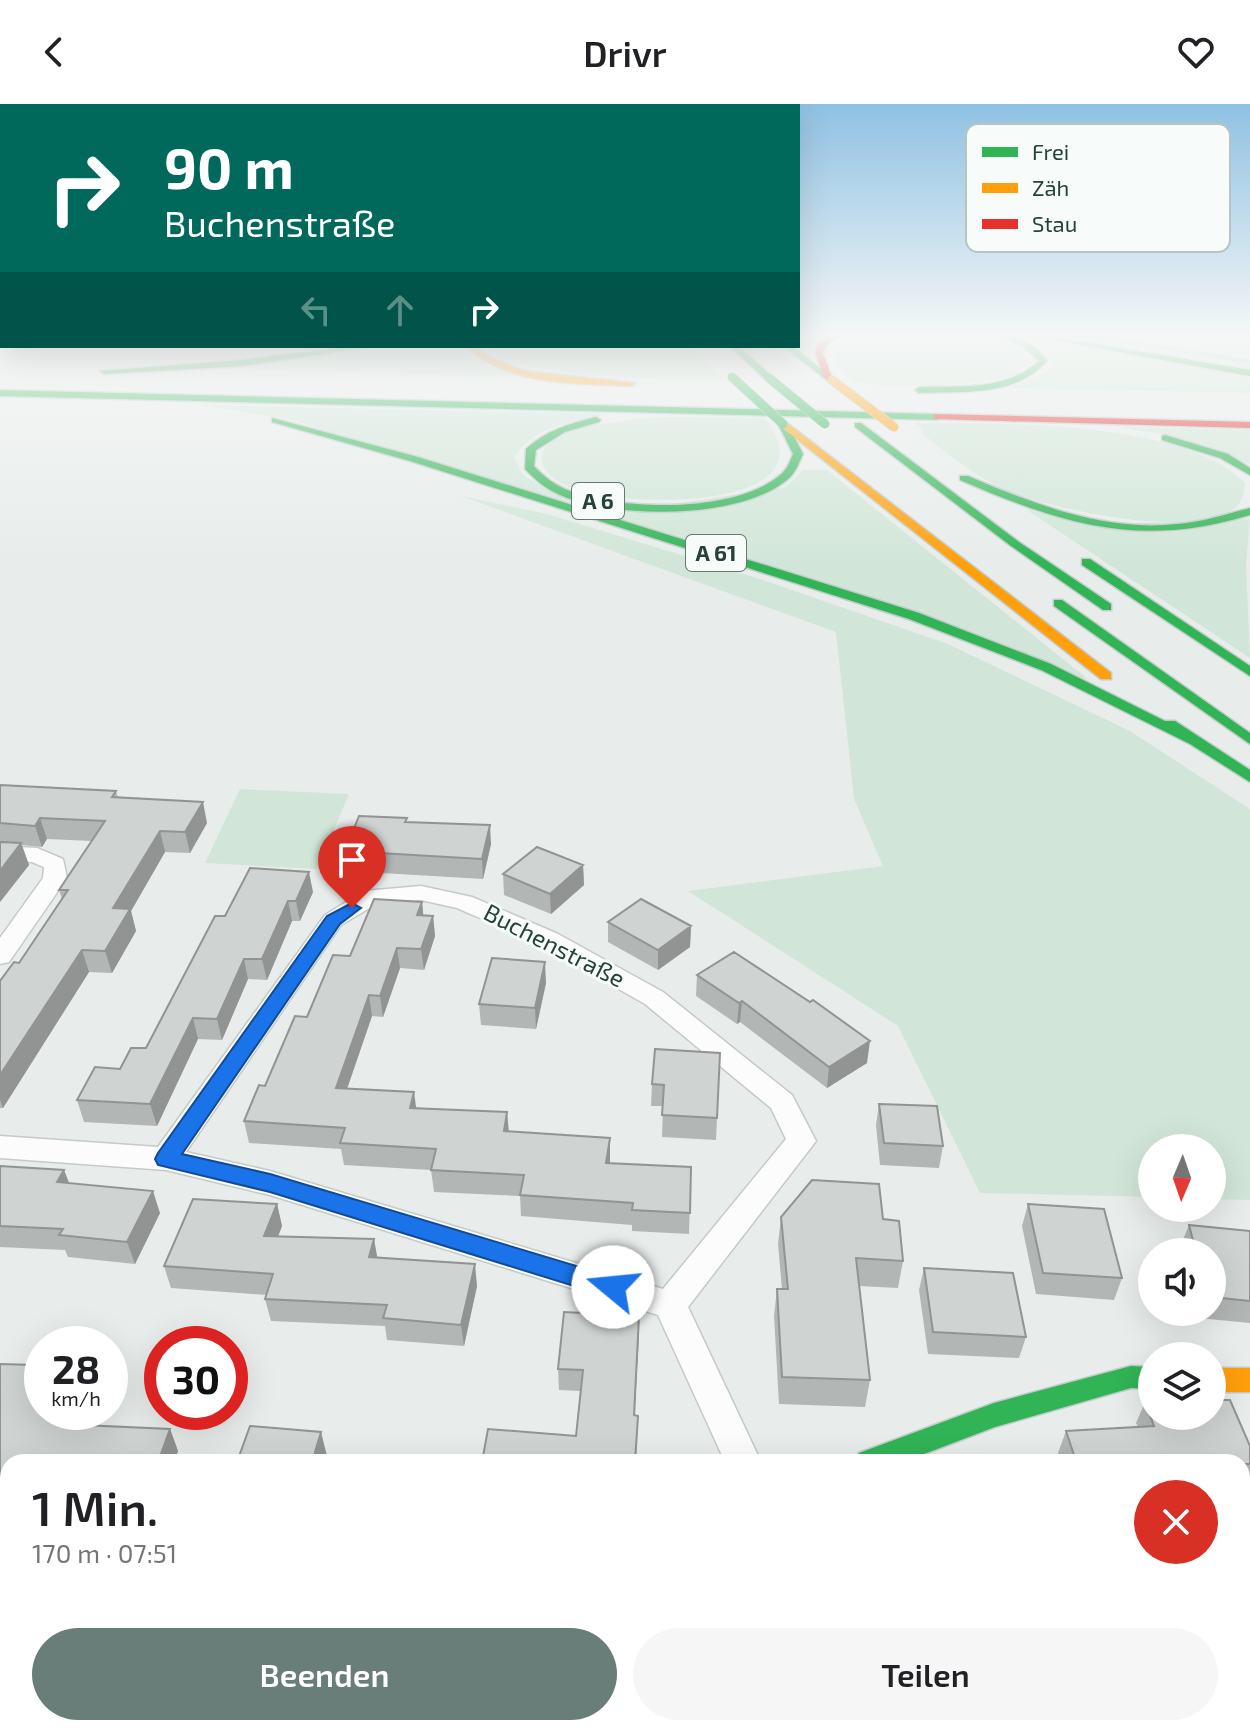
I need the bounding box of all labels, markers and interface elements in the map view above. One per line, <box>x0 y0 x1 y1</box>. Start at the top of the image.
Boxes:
icon: back <box>32 30 76 74</box>
icon: heart <box>1174 30 1218 74</box>
text: Drivr <box>583 31 667 74</box>
legend <box>966 124 1230 252</box>
text: 90 m <box>164 133 294 200</box>
icon: right <box>32 136 136 240</box>
text: Frei <box>1032 138 1069 164</box>
text: Zäh <box>1032 174 1069 200</box>
text: Buchenstraße <box>164 201 395 244</box>
text: Stau <box>1032 210 1077 236</box>
icon: left <box>294 288 338 332</box>
icon: ahead <box>378 288 422 332</box>
icon: right <box>462 288 506 332</box>
road number: A 6 <box>572 483 624 519</box>
road number: A 61 <box>686 535 746 571</box>
pin <box>318 826 386 908</box>
icon: arrive <box>330 838 374 882</box>
street label: Buchenstraße <box>479 897 630 993</box>
north arrow <box>1138 1134 1226 1222</box>
map controls <box>1138 1134 1226 1430</box>
button: sound <box>1138 1238 1226 1326</box>
position arrow <box>571 1245 655 1329</box>
speed limit sign: 30 <box>144 1326 248 1430</box>
button: layers <box>1138 1342 1226 1430</box>
text: 28 <box>52 1344 100 1392</box>
text: km/h <box>51 1386 101 1410</box>
text: 1 Min. <box>32 1478 158 1536</box>
button: close <box>1134 1480 1218 1564</box>
text: 170 m · 07:51 <box>32 1537 177 1568</box>
button: Beenden <box>32 1628 617 1720</box>
button: Teilen <box>633 1628 1218 1720</box>

